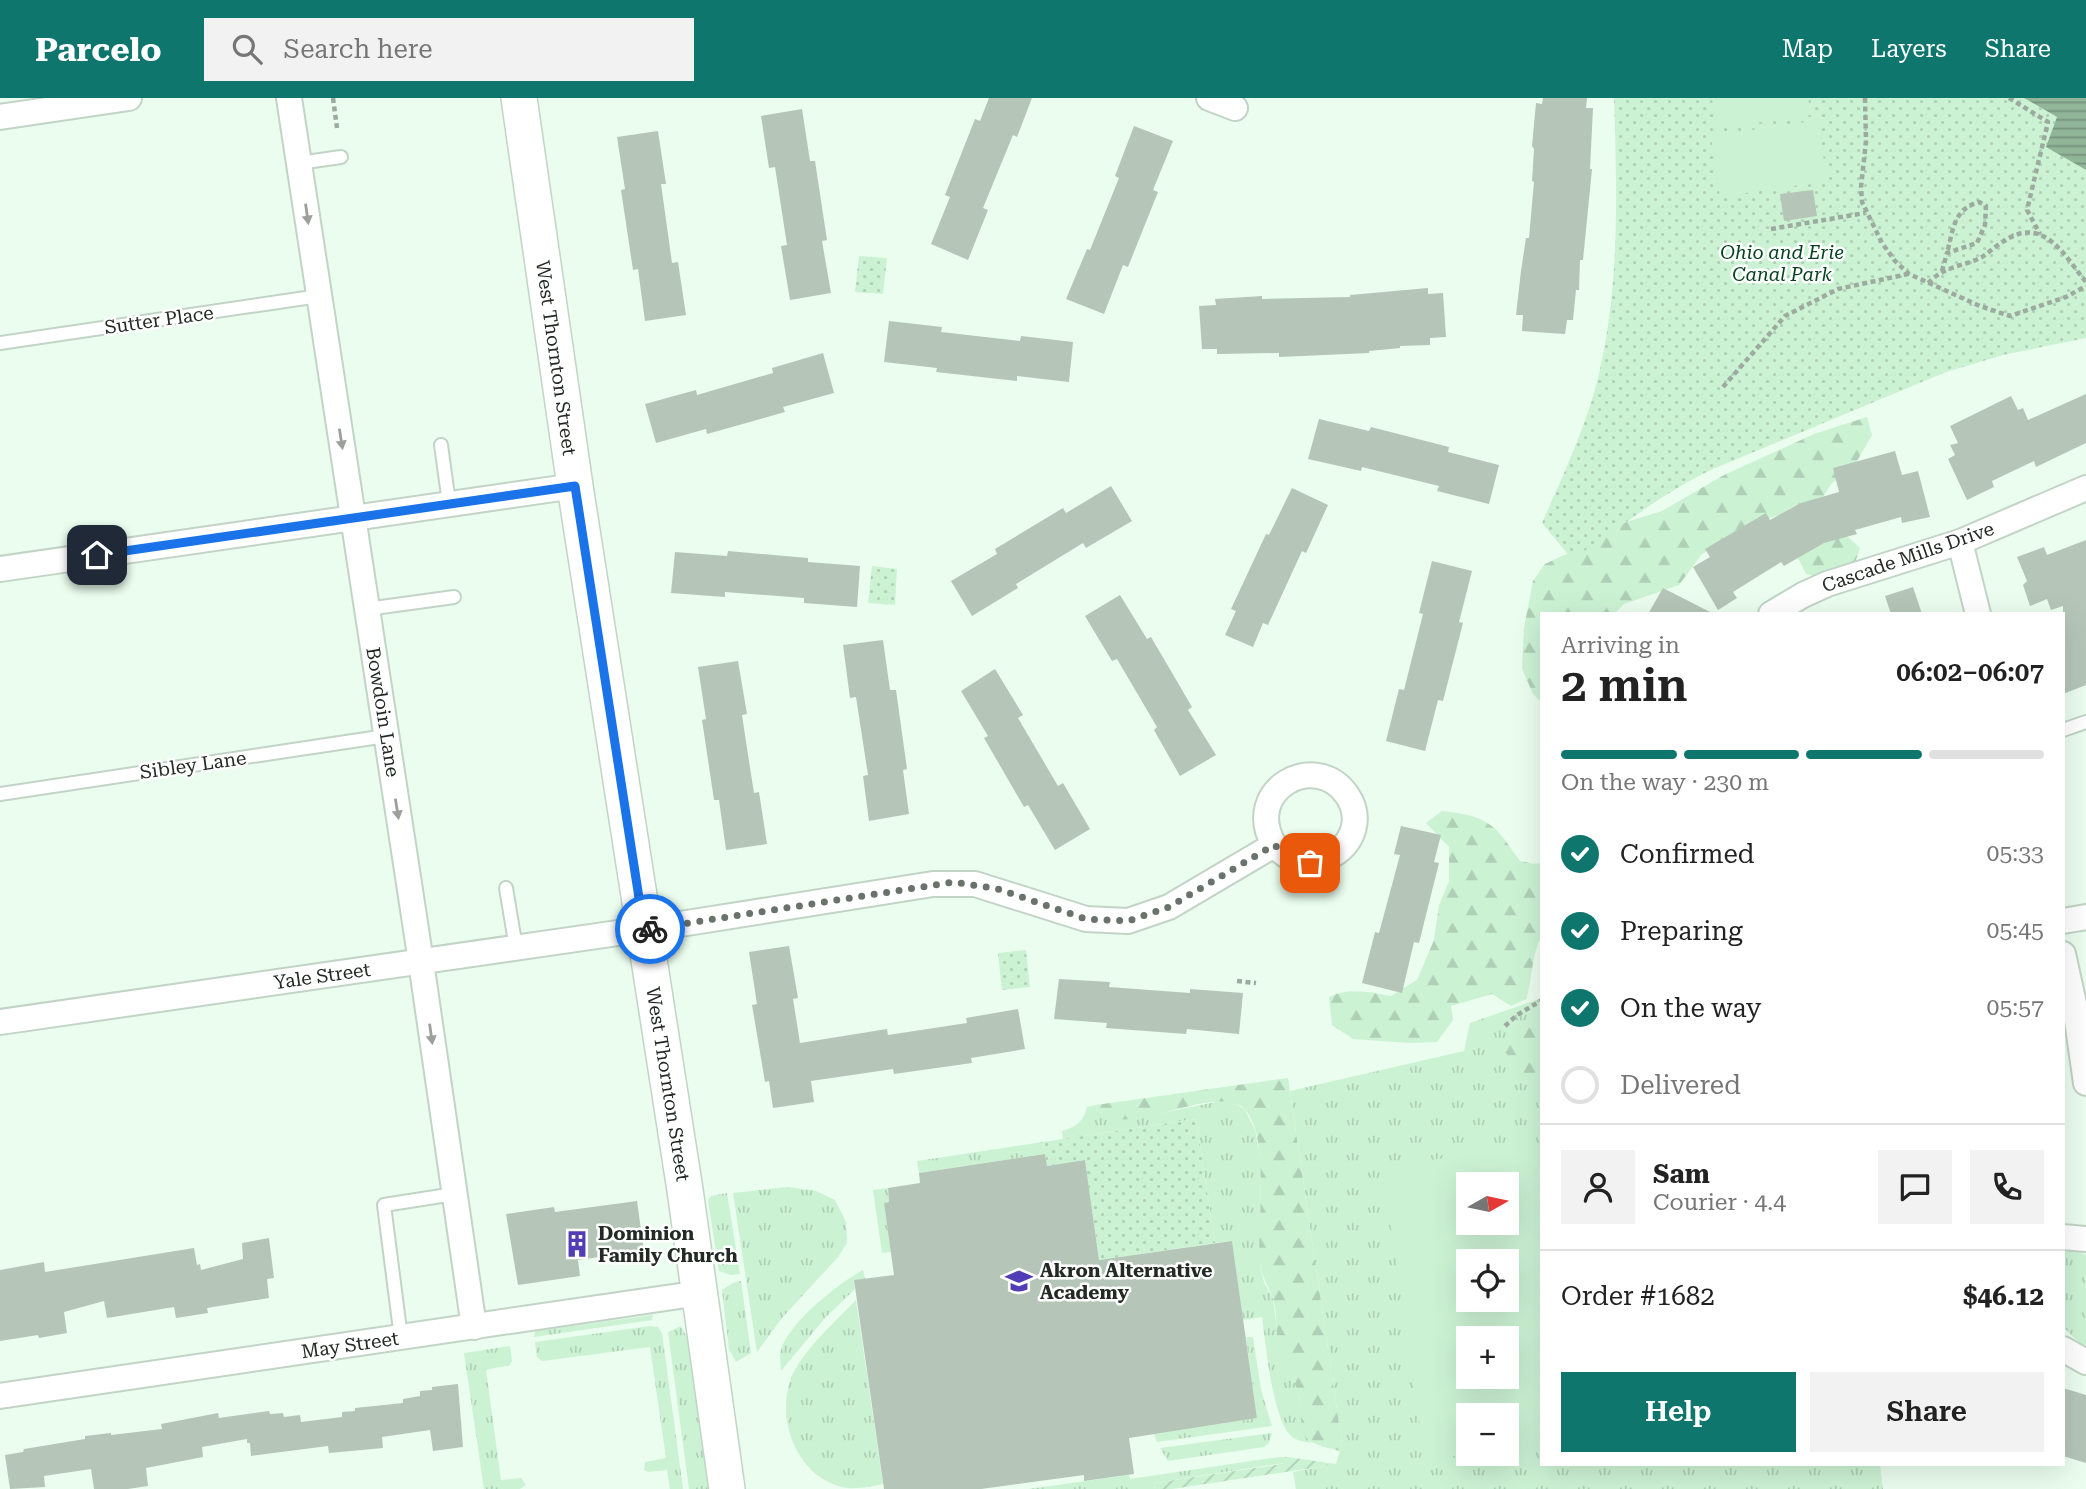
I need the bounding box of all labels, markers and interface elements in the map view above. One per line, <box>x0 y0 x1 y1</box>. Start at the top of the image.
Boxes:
search box <box>204 18 694 81</box>
text: Parcelo <box>35 30 162 69</box>
icon: search <box>228 30 266 68</box>
text: Search here <box>284 34 433 64</box>
text: Map <box>1782 35 1833 63</box>
text: Layers <box>1871 35 1947 63</box>
text: Share <box>1985 35 2051 63</box>
one-way arrow <box>301 203 312 225</box>
park label: Ohio and Erie Canal Park <box>1720 241 1844 286</box>
street label: West Thornton Street <box>531 259 581 457</box>
street label: Sutter Place <box>103 301 215 339</box>
one-way arrow <box>336 428 347 450</box>
street label: Cascade Mills Drive <box>1819 517 1997 597</box>
pin <box>67 525 127 585</box>
icon: home <box>78 536 116 574</box>
text: Arriving in <box>1561 632 1680 659</box>
street label: Bowdoin Lane <box>361 645 405 779</box>
text: 06:02–06:07 <box>1896 657 2044 687</box>
text: 2 min <box>1561 658 1688 712</box>
street label: Sibley Lane <box>138 746 248 784</box>
text: On the way · 230 m <box>1561 769 1769 796</box>
one-way arrow <box>392 798 403 820</box>
pin <box>1280 833 1340 893</box>
icon: check <box>1561 835 1599 873</box>
text: Confirmed <box>1620 839 1755 869</box>
text: 05:33 <box>1987 840 2044 867</box>
icon: bag <box>1291 844 1329 882</box>
courier <box>615 894 685 964</box>
icon: bike <box>631 910 669 948</box>
icon: check <box>1561 912 1599 950</box>
text: Preparing <box>1620 916 1743 946</box>
text: 05:45 <box>1987 917 2044 944</box>
street label: Yale Street <box>272 958 372 994</box>
street label: West Thornton Street <box>641 985 695 1183</box>
icon: check <box>1561 989 1599 1027</box>
text: On the way <box>1620 993 1761 1023</box>
text: 05:57 <box>1987 994 2044 1021</box>
one-way arrow <box>426 1023 437 1045</box>
text: Delivered <box>1620 1070 1741 1100</box>
button: person <box>1561 1150 1635 1224</box>
button: chat <box>1878 1150 1952 1224</box>
button: phone <box>1970 1150 2044 1224</box>
text: Sam <box>1653 1159 1710 1189</box>
north arrow <box>1456 1172 1519 1236</box>
map controls <box>1456 1172 1519 1466</box>
text: Courier · 4.4 <box>1653 1189 1786 1216</box>
place label: Dominion Family Church <box>598 1222 738 1267</box>
building icon: Dominion Family Church <box>562 1229 592 1259</box>
button: locate <box>1456 1249 1519 1312</box>
place label: Akron Alternative Academy <box>1040 1259 1213 1304</box>
school or university icon: Akron Alternative Academy <box>1004 1266 1034 1296</box>
text: Order #1682 <box>1561 1281 1715 1311</box>
text: $46.12 <box>1963 1281 2044 1311</box>
button: + <box>1456 1326 1519 1389</box>
street label: May Street <box>300 1327 400 1363</box>
button: Help <box>1561 1372 1796 1452</box>
button: Share <box>1810 1372 2044 1452</box>
button: − <box>1456 1403 1519 1466</box>

